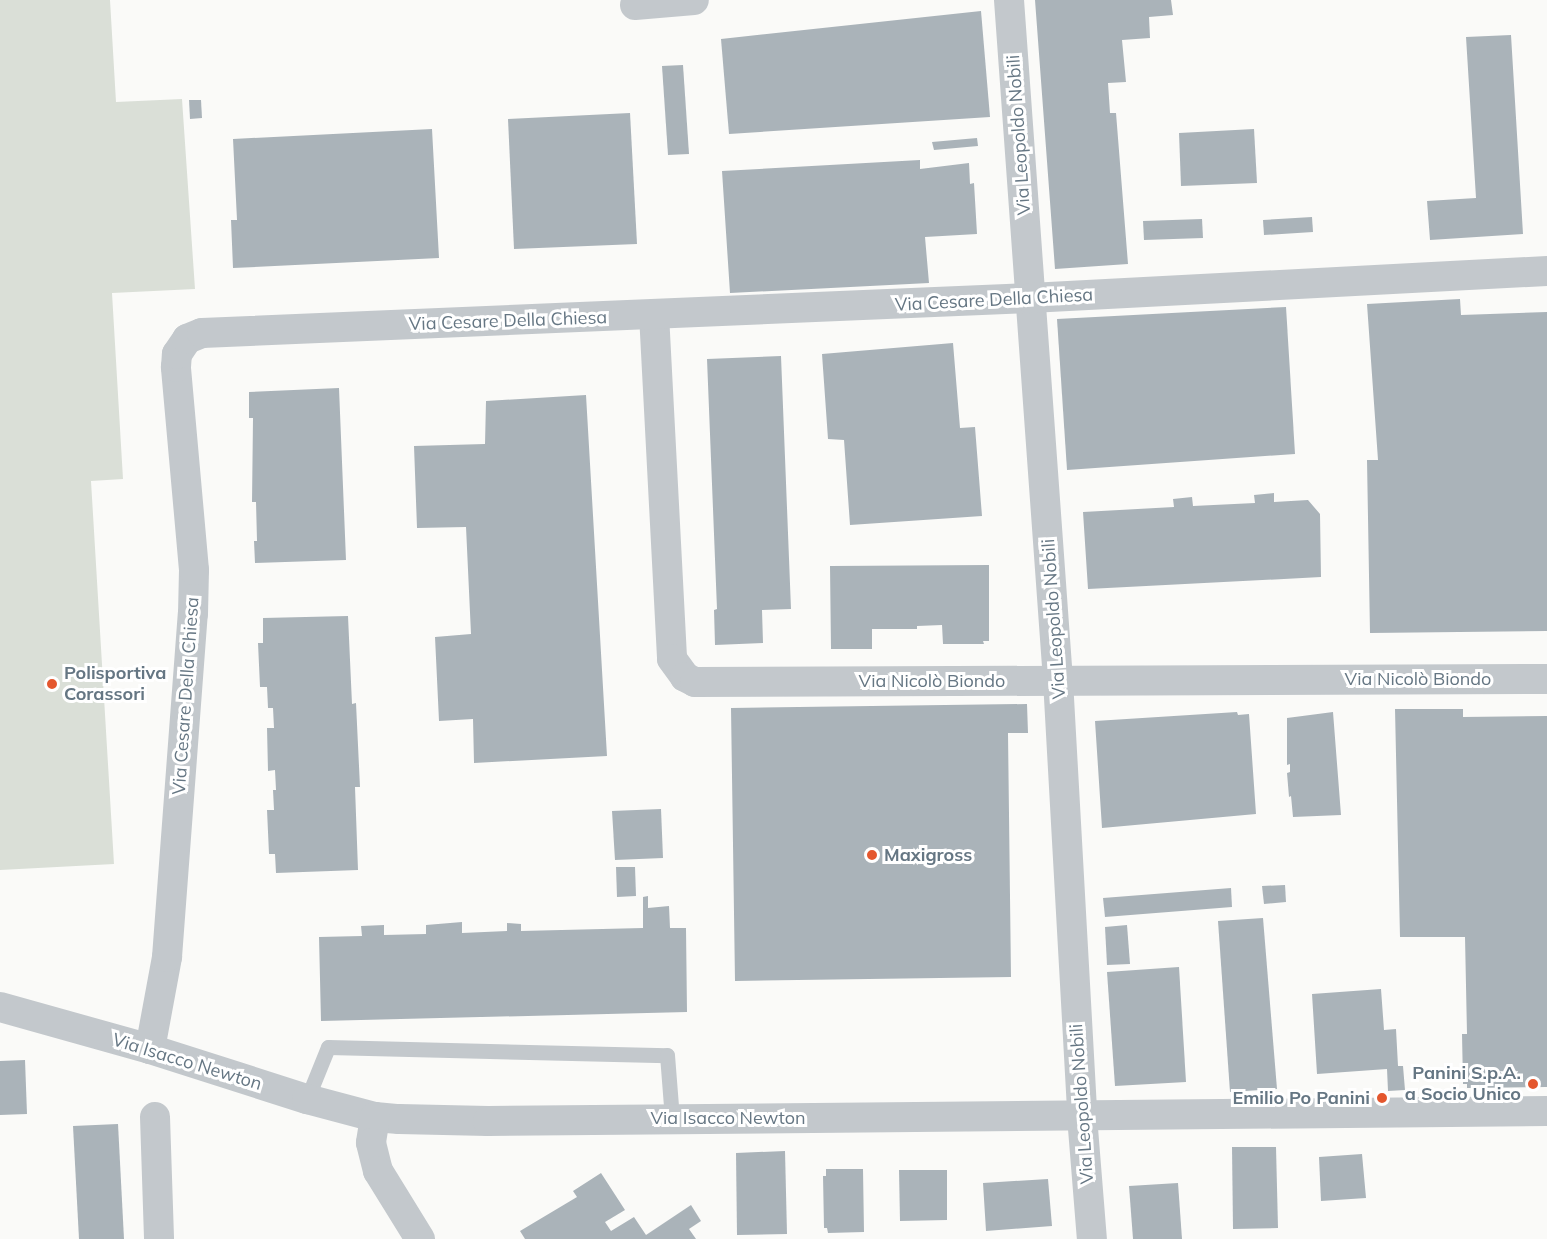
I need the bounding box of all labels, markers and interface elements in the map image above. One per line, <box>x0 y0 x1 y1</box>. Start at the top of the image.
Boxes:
street label: Via Leopoldo Nobili <box>1003 54 1035 216</box>
street label: Via Cesare Della Chiesa <box>894 284 1094 316</box>
street label: Via Cesare Della Chiesa <box>408 307 608 335</box>
street label: Via Leopoldo Nobili <box>1038 538 1070 700</box>
street label: Via Cesare Della Chiesa <box>168 596 204 796</box>
place label: Polisportiva Corassori <box>64 663 166 706</box>
street label: Via Nicolò Biondo <box>1345 668 1491 690</box>
street label: Via Nicolò Biondo <box>859 670 1005 692</box>
marker: Polisportiva Corassori <box>45 677 59 691</box>
place label: Maxigross <box>884 844 972 866</box>
marker: Maxigross <box>865 848 879 862</box>
street label: Via Leopoldo Nobili <box>1066 1023 1098 1185</box>
street label: Via Isacco Newton <box>110 1029 264 1095</box>
place label: Panini S.p.A. a Socio Unico <box>1405 1063 1521 1106</box>
marker: Panini S.p.A. a Socio Unico <box>1526 1077 1540 1091</box>
place label: Emilio Po Panini <box>1232 1087 1370 1109</box>
marker: Emilio Po Panini <box>1375 1091 1389 1105</box>
street label: Via Isacco Newton <box>650 1107 806 1129</box>

